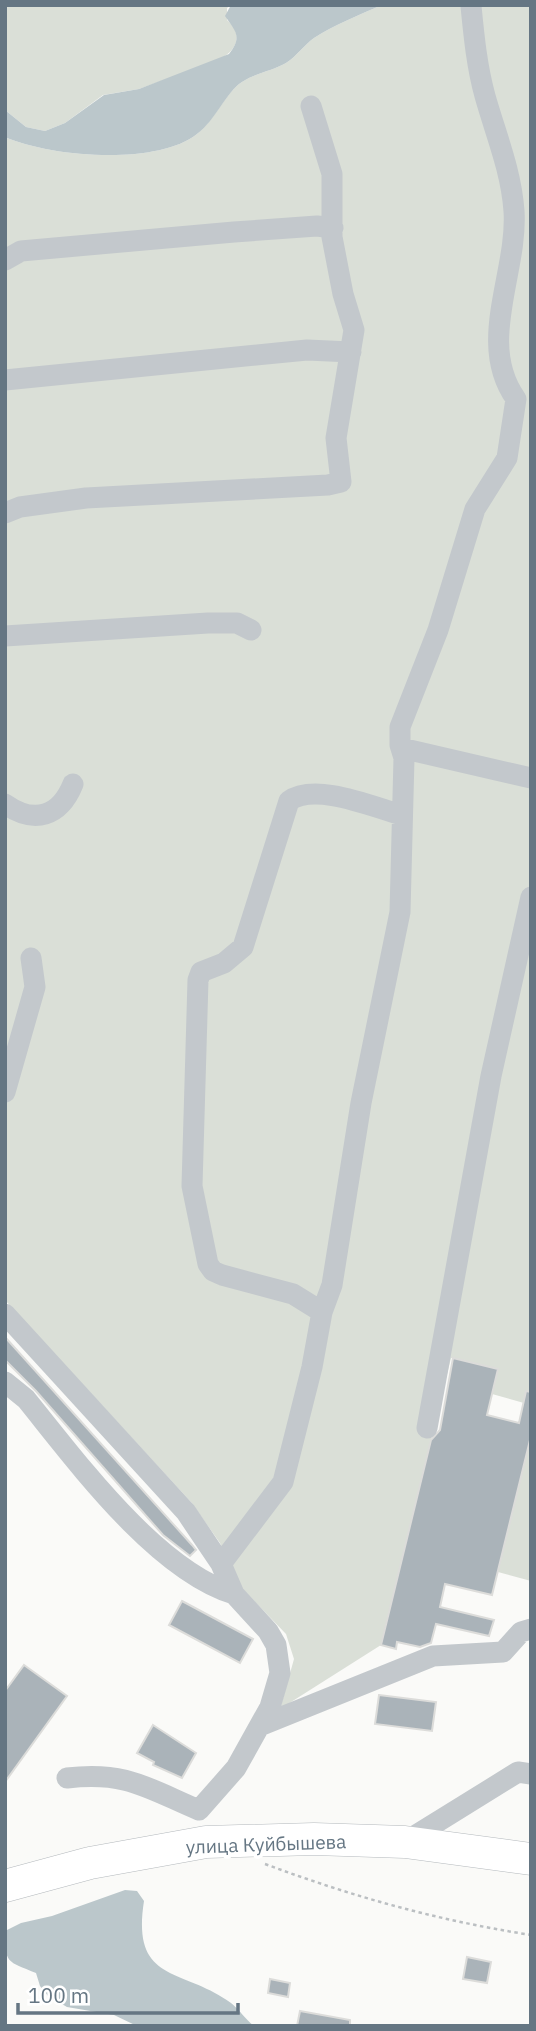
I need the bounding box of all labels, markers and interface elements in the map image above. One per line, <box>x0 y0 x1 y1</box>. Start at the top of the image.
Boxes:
street label: улица Куйбышева <box>185 1829 347 1859</box>
scale bar <box>18 1972 238 2016</box>
text: 100 m <box>28 1981 89 2009</box>

